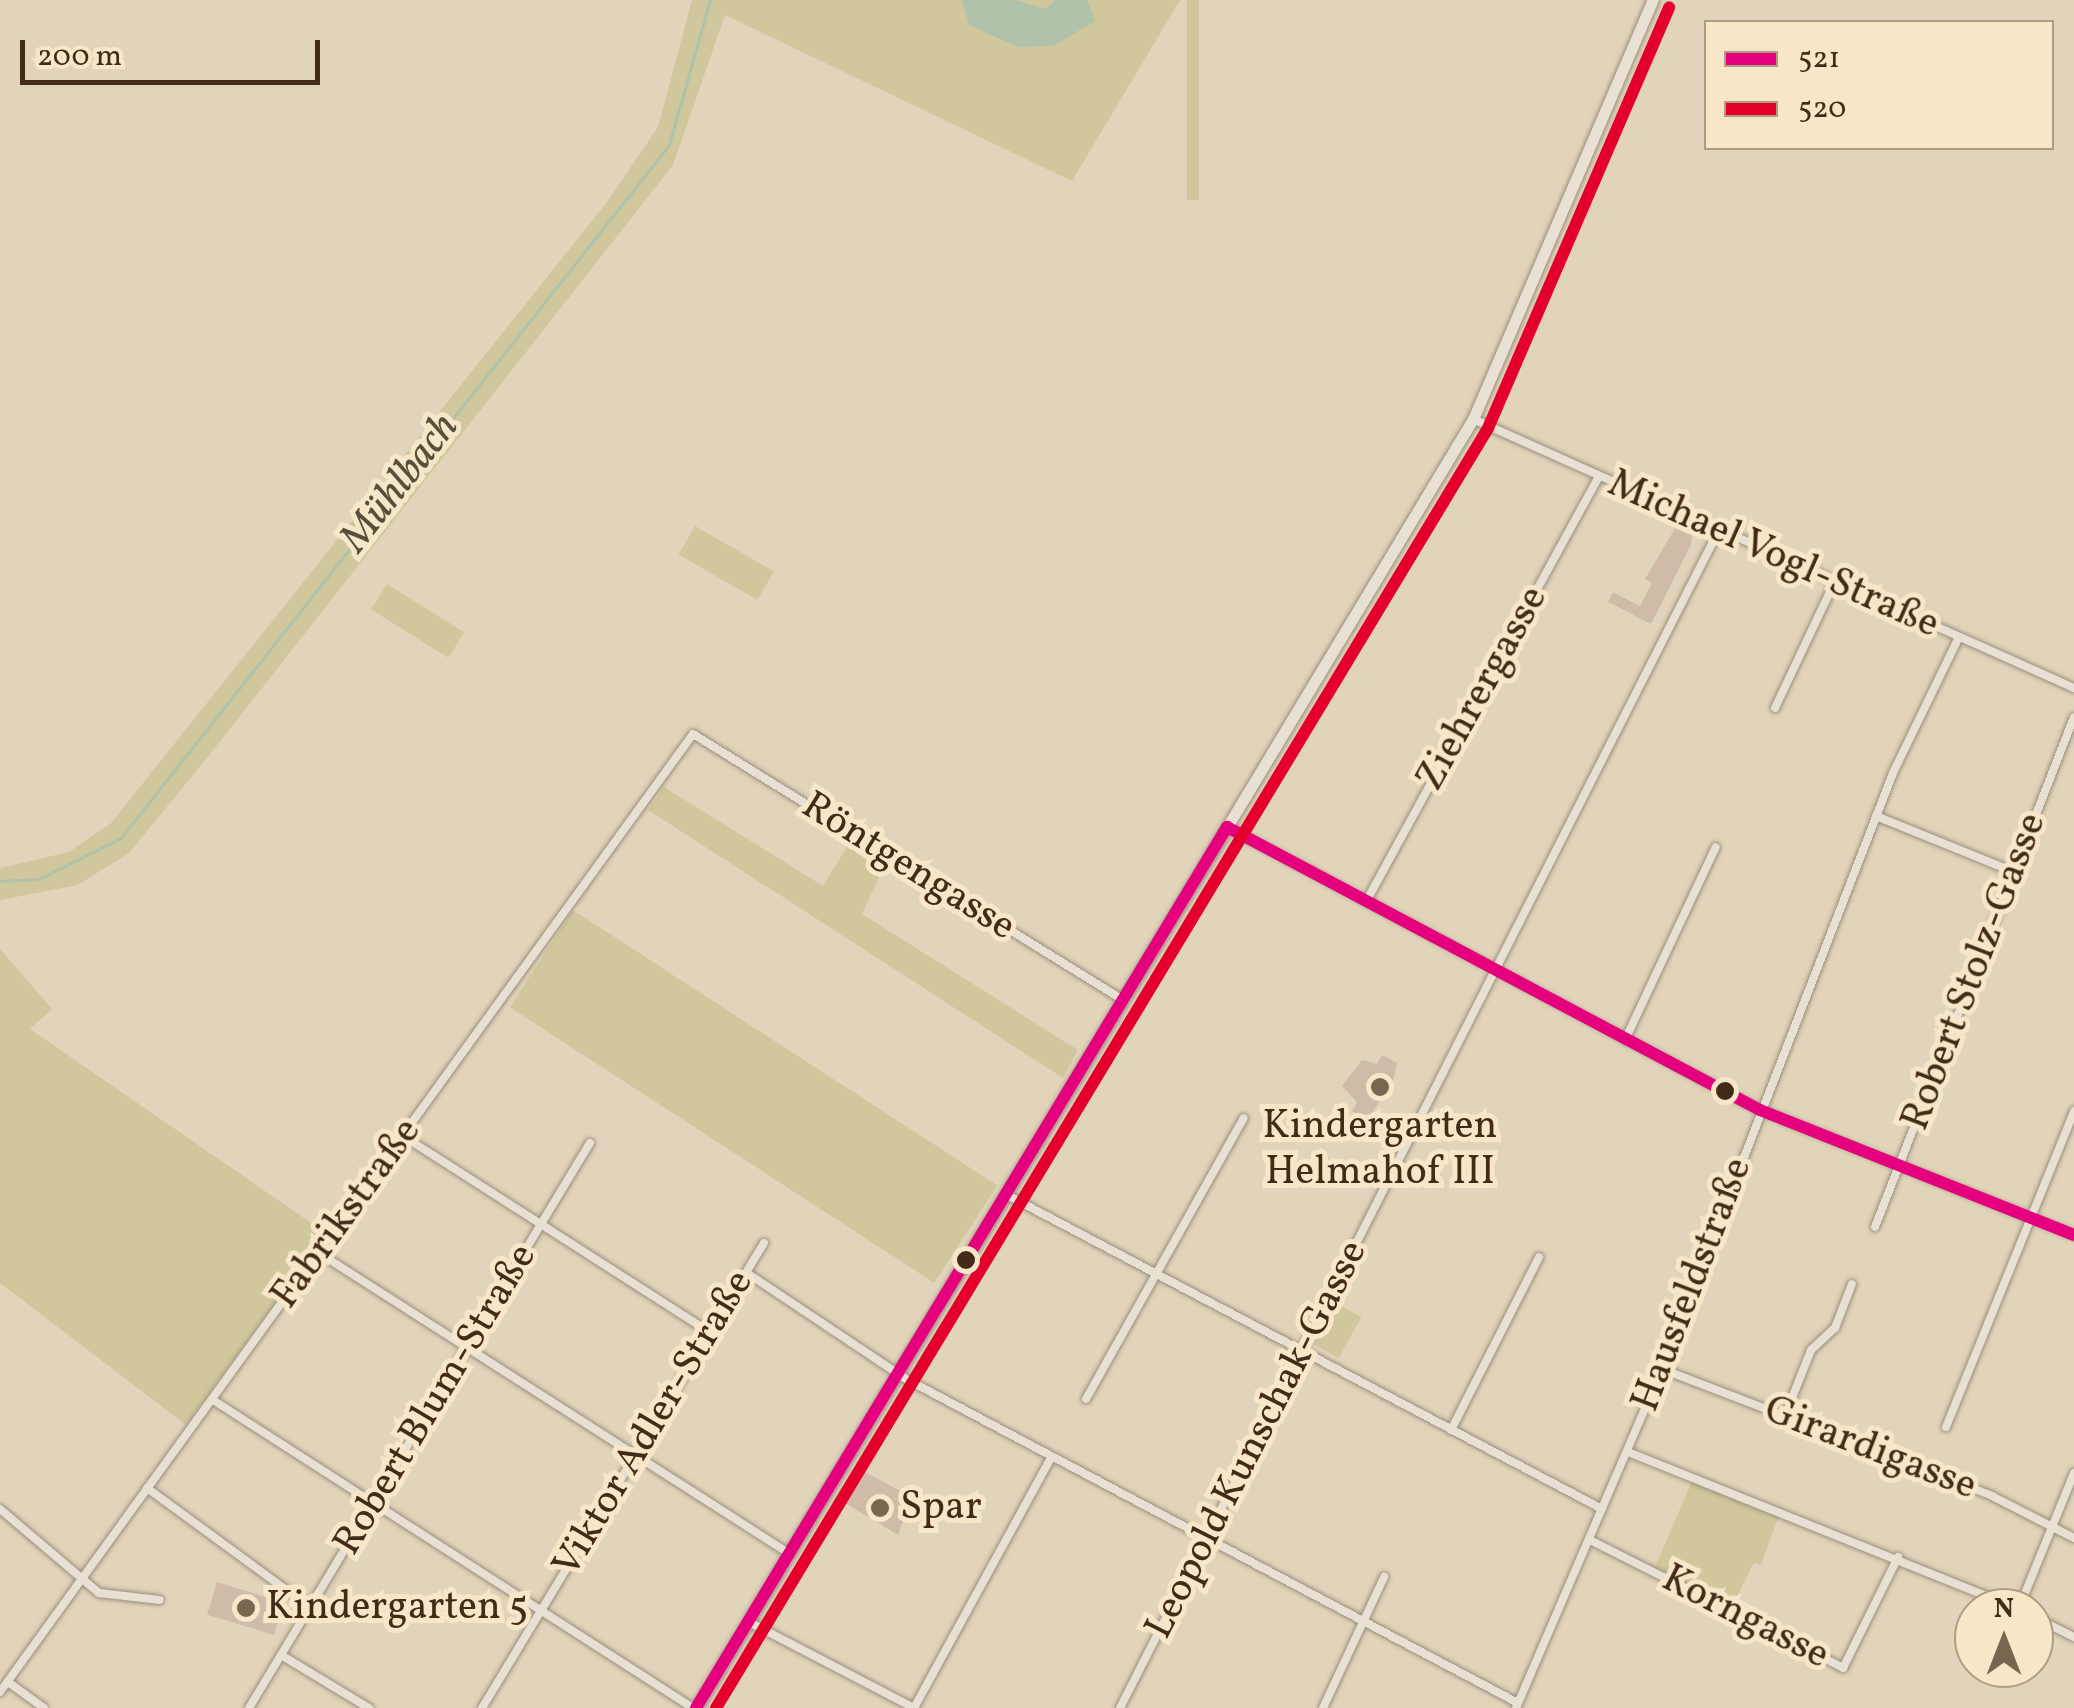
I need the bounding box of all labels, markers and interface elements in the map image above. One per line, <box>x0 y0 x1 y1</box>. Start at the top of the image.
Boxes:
scale bar <box>25 20 325 82</box>
legend <box>1704 20 2054 150</box>
text: 200 m <box>37 36 122 78</box>
text: 521 <box>1798 38 1840 80</box>
text: 520 <box>1798 88 1846 130</box>
water label: Mühlbach <box>331 404 471 564</box>
street label: Michael Vogl-Straße <box>1599 460 1947 650</box>
street label: Ziehrergasse <box>1407 578 1559 800</box>
street label: Röntgengasse <box>792 782 1024 952</box>
street label: Robert Stolz-Gasse <box>1892 807 2058 1137</box>
marker: Kindergarten Helmahof III <box>1369 1076 1391 1098</box>
unlabelled marker <box>1715 1081 1735 1101</box>
place label: Kindergarten Helmahof III <box>1263 1103 1497 1197</box>
street label: Fabrikstraße <box>262 1109 432 1319</box>
street label: Hausfeldstraße <box>1623 1151 1763 1419</box>
street label: Leopold Kunschak-Gasse <box>1136 1233 1378 1647</box>
street label: Robert Blum-Straße <box>324 1236 548 1564</box>
unlabelled marker <box>956 1250 976 1270</box>
street label: Viktor Adler-Straße <box>544 1262 764 1586</box>
street label: Girardigasse <box>1757 1387 1983 1511</box>
place label: Spar <box>900 1484 982 1532</box>
marker: Spar <box>869 1497 891 1519</box>
street label: Korngasse <box>1653 1556 1837 1680</box>
place label: Kindergarten 5 <box>266 1584 528 1632</box>
north arrow <box>1954 1588 2054 1688</box>
text: N <box>1994 1590 2014 1629</box>
marker: Kindergarten 5 <box>235 1597 257 1619</box>

